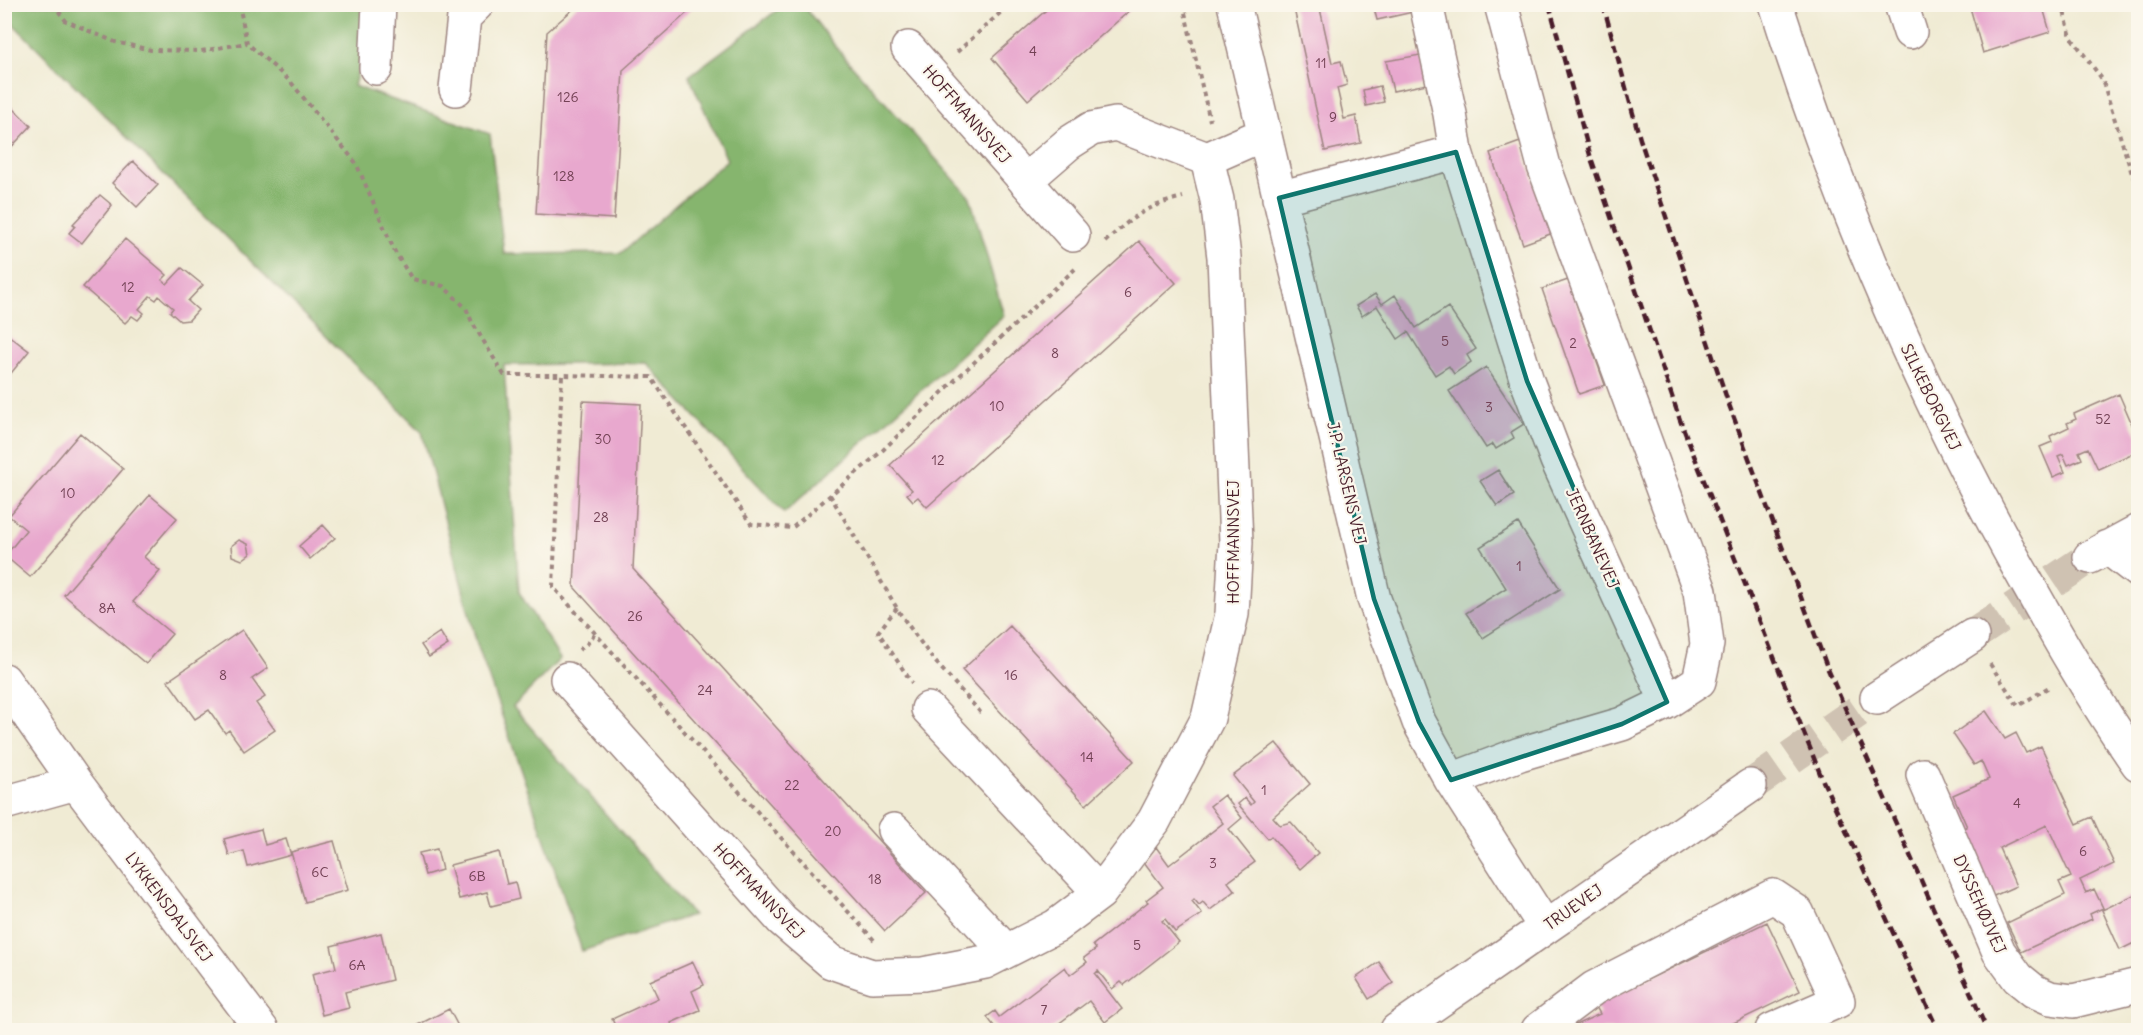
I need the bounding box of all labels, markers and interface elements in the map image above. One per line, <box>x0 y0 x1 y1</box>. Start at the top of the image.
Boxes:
house number: 4 <box>1029 42 1037 60</box>
house number: 11 <box>1315 54 1327 72</box>
street label: HOFFMANNSVEJ <box>919 61 1015 167</box>
house number: 126 <box>557 88 579 106</box>
house number: 9 <box>1329 108 1337 126</box>
house number: 128 <box>553 167 575 185</box>
house number: 12 <box>121 278 135 296</box>
house number: 6 <box>1124 283 1132 301</box>
house number: 5 <box>1441 332 1449 350</box>
house number: 2 <box>1569 334 1577 352</box>
street label: SILKEBORGVEJ <box>1897 340 1965 454</box>
house number: 8 <box>1051 344 1059 362</box>
house number: 10 <box>990 397 1004 415</box>
house number: 3 <box>1485 398 1493 416</box>
house number: 52 <box>2095 410 2111 428</box>
street label: J.P. LARSENS VEJ <box>1323 419 1371 547</box>
house number: 30 <box>594 430 612 448</box>
house number: 12 <box>931 451 945 469</box>
street label: HOFFMANNSVEJ <box>1223 480 1243 604</box>
house number: 10 <box>61 484 75 502</box>
street label: JERNBANEVEJ <box>1562 485 1624 591</box>
house number: 28 <box>593 508 609 526</box>
house number: 1 <box>1516 557 1522 575</box>
house number: 8A <box>98 599 116 617</box>
house number: 26 <box>627 607 643 625</box>
house number: 8 <box>219 666 227 684</box>
house number: 16 <box>1004 666 1018 684</box>
house number: 24 <box>697 681 713 699</box>
house number: 14 <box>1080 748 1094 766</box>
house number: 22 <box>784 776 800 794</box>
house number: 1 <box>1261 781 1267 799</box>
house number: 4 <box>2013 794 2021 812</box>
house number: 20 <box>825 822 841 840</box>
street label: HOFFMANNSVEJ <box>709 839 809 943</box>
house number: 6 <box>2079 842 2087 860</box>
street label: LYKKENSDALSVEJ <box>121 848 217 966</box>
street label: DYSSEHØJVEJ <box>1949 851 2011 957</box>
house number: 3 <box>1209 854 1217 872</box>
house number: 6C <box>311 863 329 881</box>
house number: 6B <box>468 867 486 885</box>
house number: 18 <box>868 870 882 888</box>
street label: TRUEVEJ <box>1540 880 1606 934</box>
house number: 5 <box>1133 936 1141 954</box>
house number: 6A <box>348 956 366 974</box>
house number: 7 <box>1041 1001 1048 1019</box>

